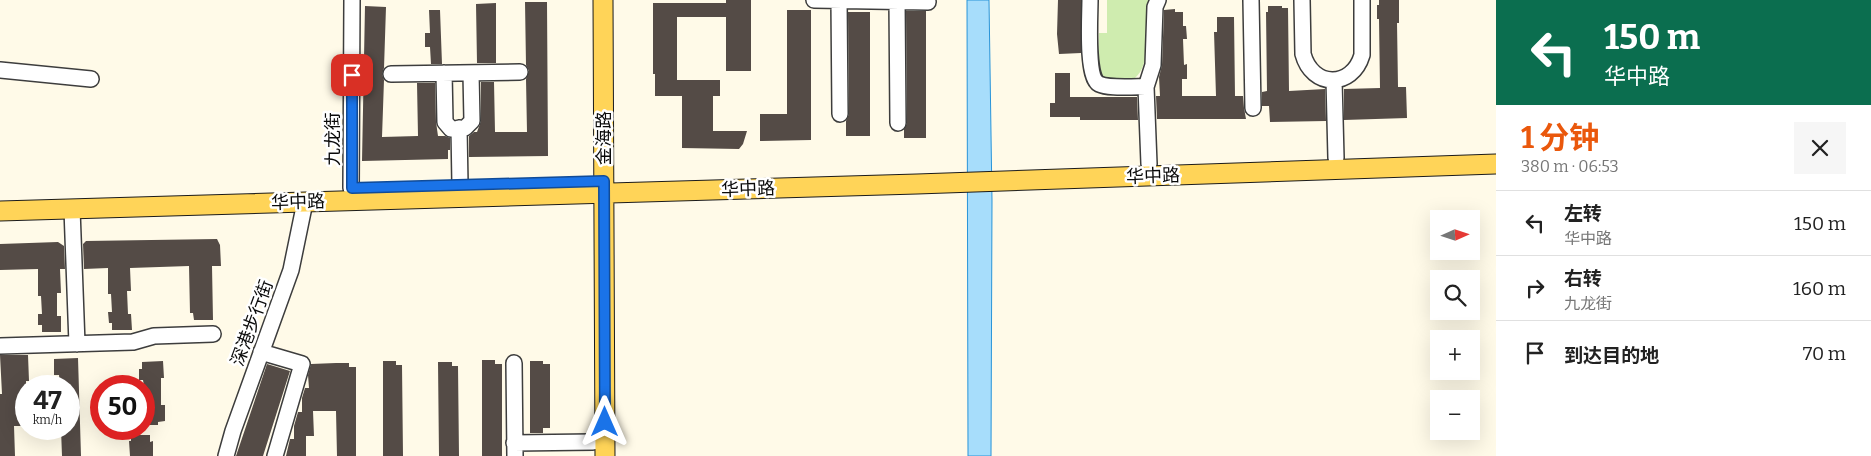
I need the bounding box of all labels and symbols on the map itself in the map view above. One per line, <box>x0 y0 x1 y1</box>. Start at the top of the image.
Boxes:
pin <box>331 54 373 96</box>
street label: 金海路 <box>593 111 615 165</box>
street label: 九龙街 <box>322 112 344 166</box>
street label: 华中路 <box>1126 164 1180 188</box>
street label: 华中路 <box>721 177 775 201</box>
street label: 华中路 <box>271 190 325 214</box>
north arrow <box>1430 210 1480 260</box>
street label: 深港步行街 <box>226 277 278 369</box>
speed limit sign: 50 <box>90 375 155 440</box>
position arrow <box>578 395 630 447</box>

